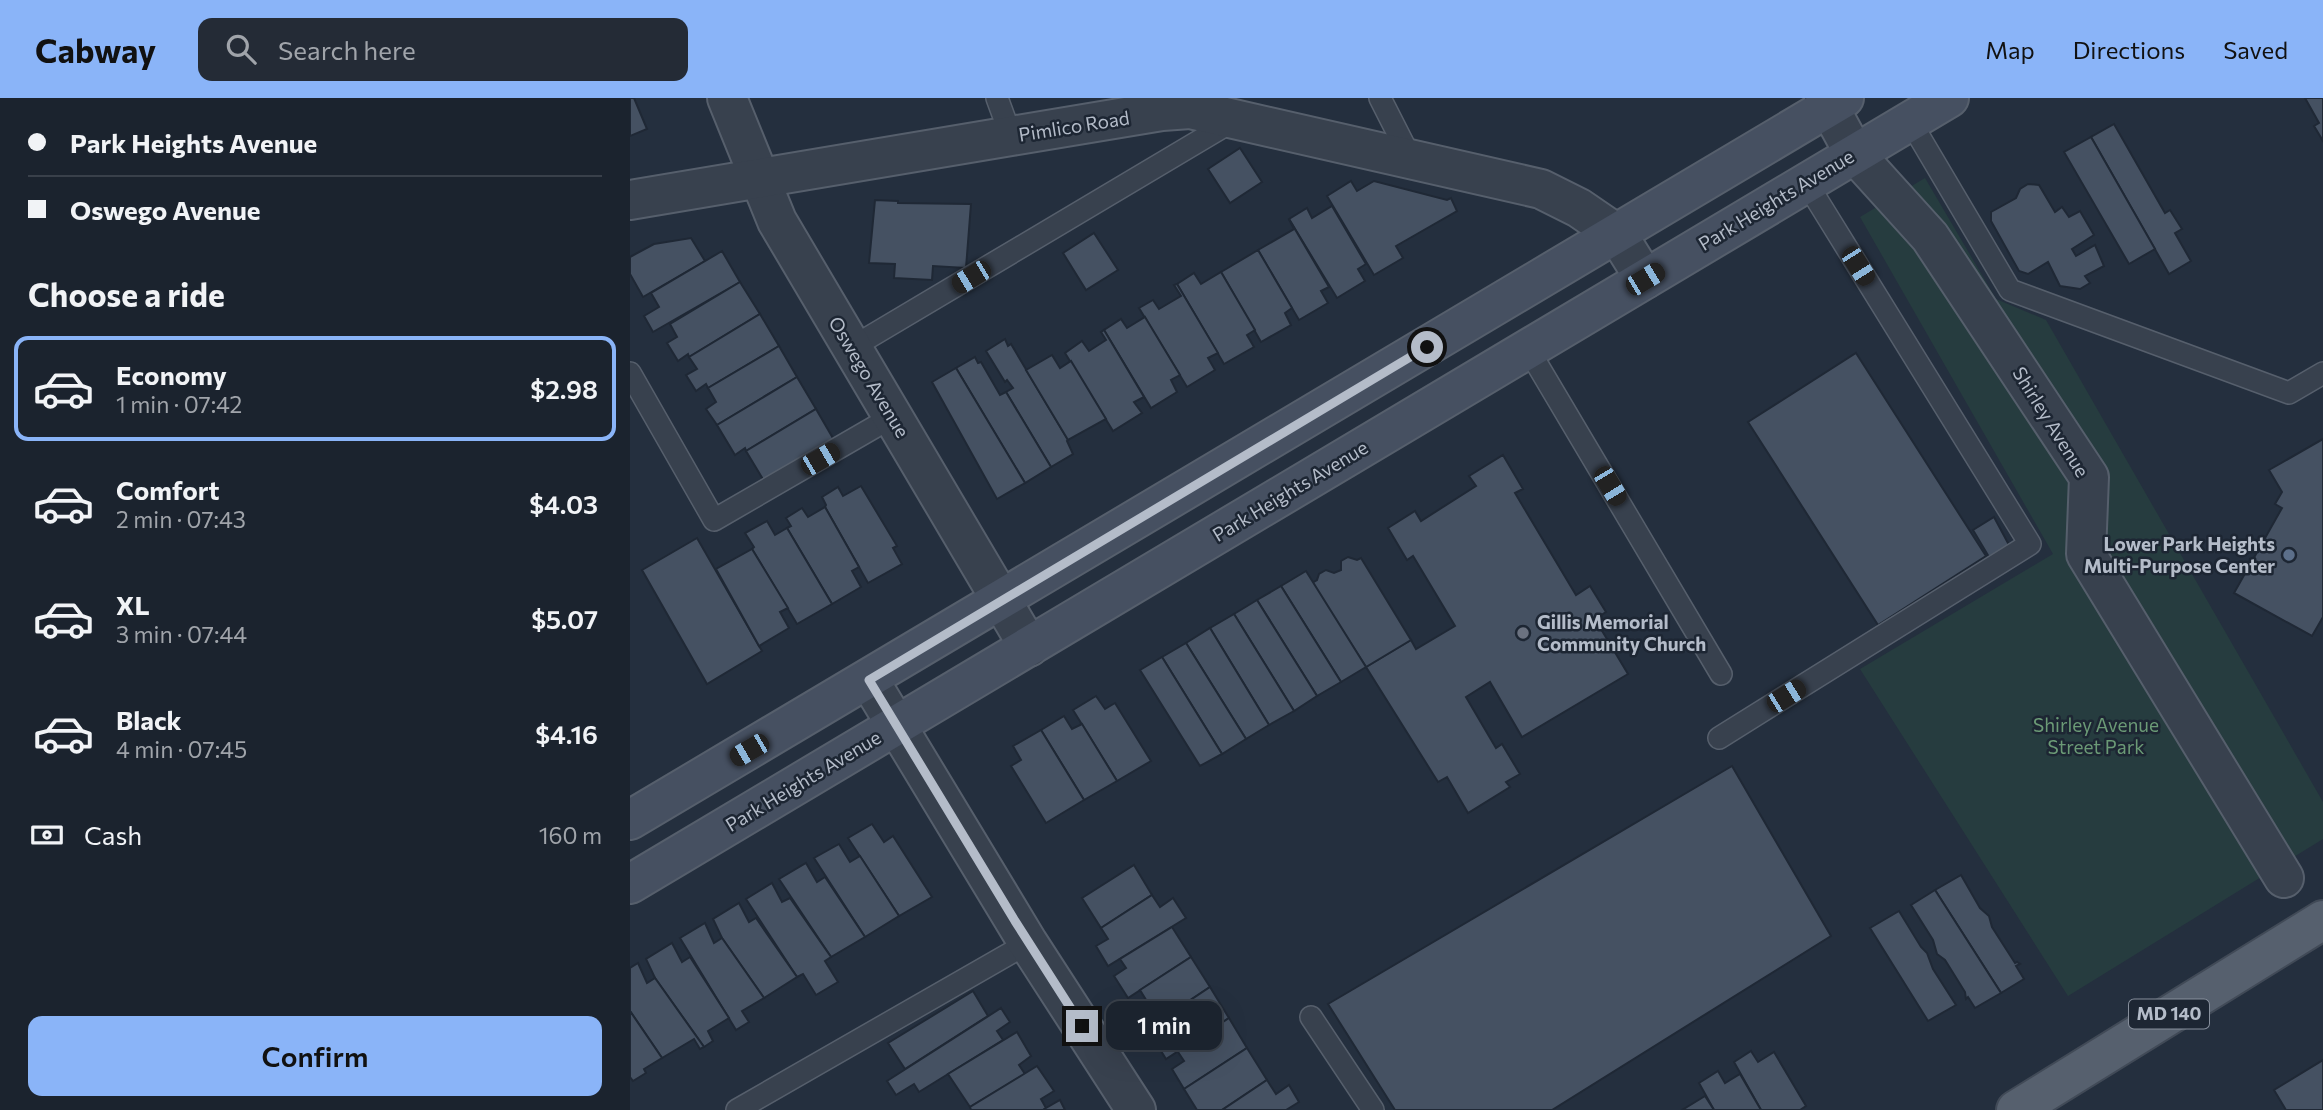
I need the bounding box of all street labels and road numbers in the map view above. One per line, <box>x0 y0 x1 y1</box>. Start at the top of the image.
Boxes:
street label: Pimlico Road <box>1017 105 1131 146</box>
street label: Park Heights Avenue <box>1694 144 1858 255</box>
street label: Oswego Avenue <box>824 312 915 442</box>
street label: Shirley Avenue <box>2008 362 2095 481</box>
street label: Park Heights Avenue <box>1208 435 1372 546</box>
street label: Park Heights Avenue <box>721 725 885 836</box>
road number: MD 140 <box>2129 1000 2209 1029</box>

